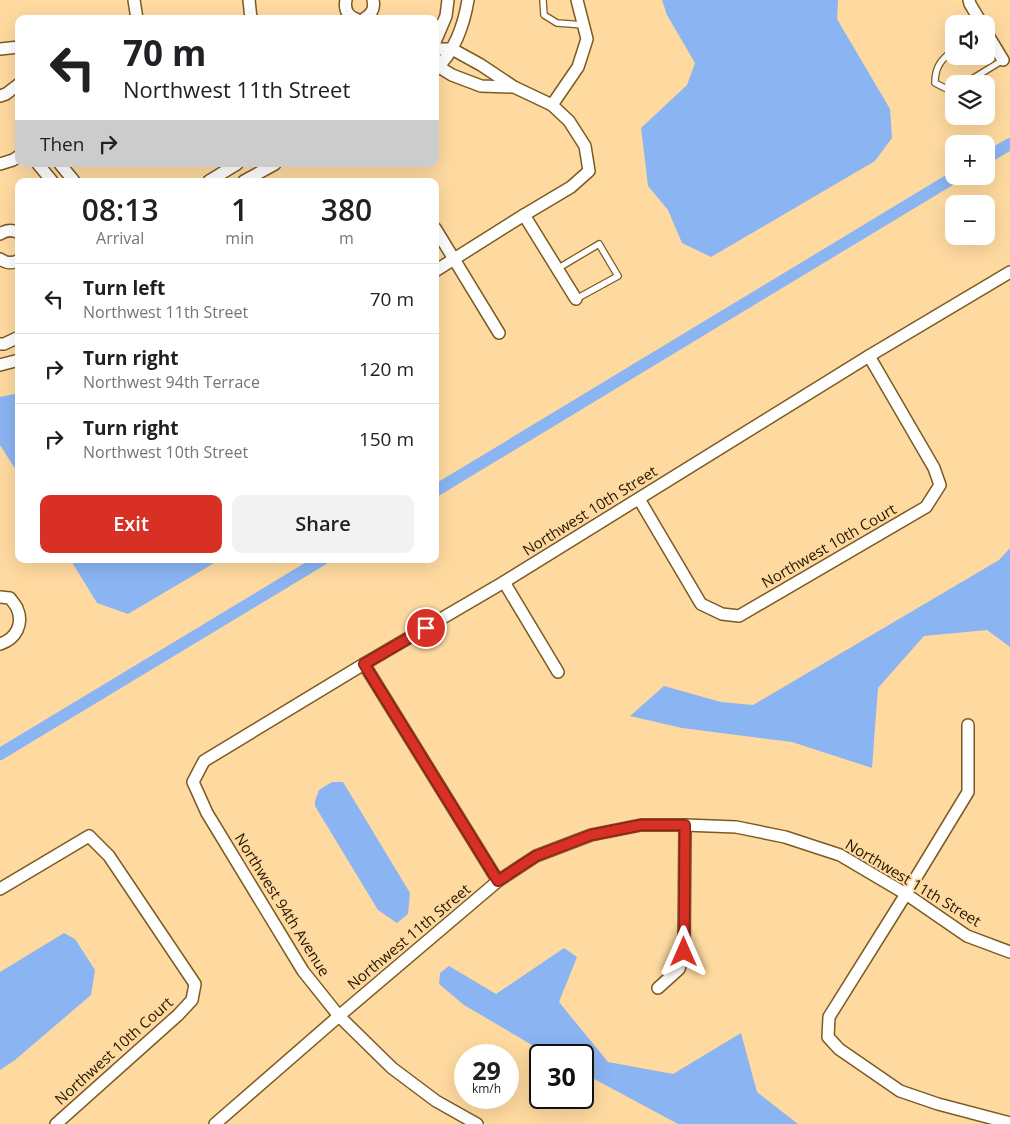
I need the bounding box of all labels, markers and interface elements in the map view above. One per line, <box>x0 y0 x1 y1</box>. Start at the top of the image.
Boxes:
map controls <box>945 15 995 245</box>
button: sound <box>945 15 995 65</box>
text: 70 m <box>123 29 206 76</box>
icon: left <box>40 35 105 100</box>
text: Northwest 11th Street <box>123 74 350 104</box>
button: layers <box>945 75 995 125</box>
icon: right <box>94 130 122 158</box>
text: Then <box>40 131 84 157</box>
button: + <box>945 135 995 185</box>
text: 08:13 <box>82 189 159 230</box>
text: 1 <box>231 189 248 230</box>
text: 380 <box>321 189 372 230</box>
button: − <box>945 195 995 245</box>
text: Arrival <box>96 227 144 249</box>
text: min <box>225 227 254 249</box>
text: m <box>339 227 354 249</box>
text: Turn left <box>83 275 165 301</box>
icon: left <box>40 285 68 313</box>
text: 70 m <box>370 286 414 312</box>
text: Northwest 11th Street <box>83 301 248 323</box>
text: Turn right <box>83 345 178 371</box>
icon: right <box>40 355 68 383</box>
text: 120 m <box>359 356 414 382</box>
text: Northwest 94th Terrace <box>83 371 260 393</box>
text: Turn right <box>83 415 178 441</box>
icon: right <box>40 425 68 453</box>
text: 150 m <box>359 426 414 452</box>
text: Northwest 10th Street <box>83 441 248 463</box>
street label: Northwest 10th Street <box>518 461 660 560</box>
button: Exit <box>40 495 222 553</box>
button: Share <box>232 495 414 553</box>
street label: Northwest 10th Court <box>758 498 899 592</box>
pin <box>405 607 447 649</box>
icon: arrive <box>412 614 440 642</box>
street label: Northwest 94th Avenue <box>231 829 335 980</box>
street label: Northwest 11th Street <box>842 834 985 931</box>
street label: Northwest 11th Street <box>343 879 474 994</box>
position arrow <box>657 925 709 977</box>
street label: Northwest 10th Court <box>50 992 177 1109</box>
speed limit sign: 30 <box>529 1044 594 1109</box>
text: 29 <box>472 1053 501 1087</box>
text: km/h <box>472 1080 501 1097</box>

